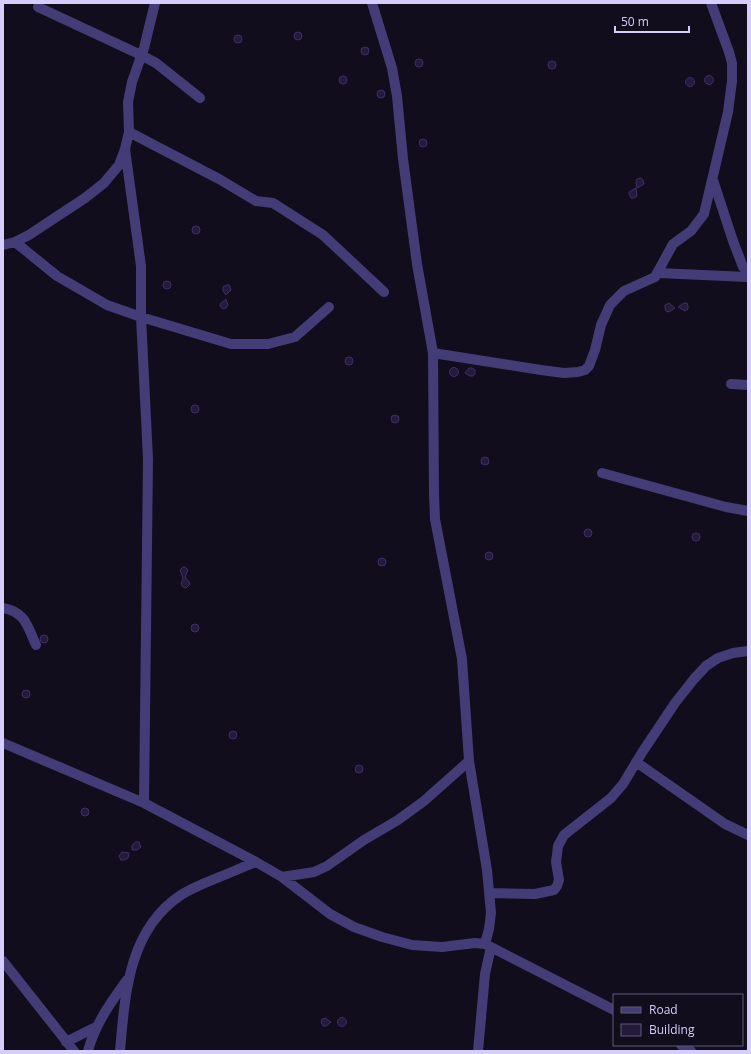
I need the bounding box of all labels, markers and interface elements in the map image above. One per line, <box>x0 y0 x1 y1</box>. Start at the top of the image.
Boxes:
scale bar <box>615 8 689 34</box>
text: 50 m <box>621 13 649 30</box>
legend <box>613 994 743 1046</box>
text: Road <box>649 1001 678 1018</box>
text: Building <box>649 1021 695 1038</box>

